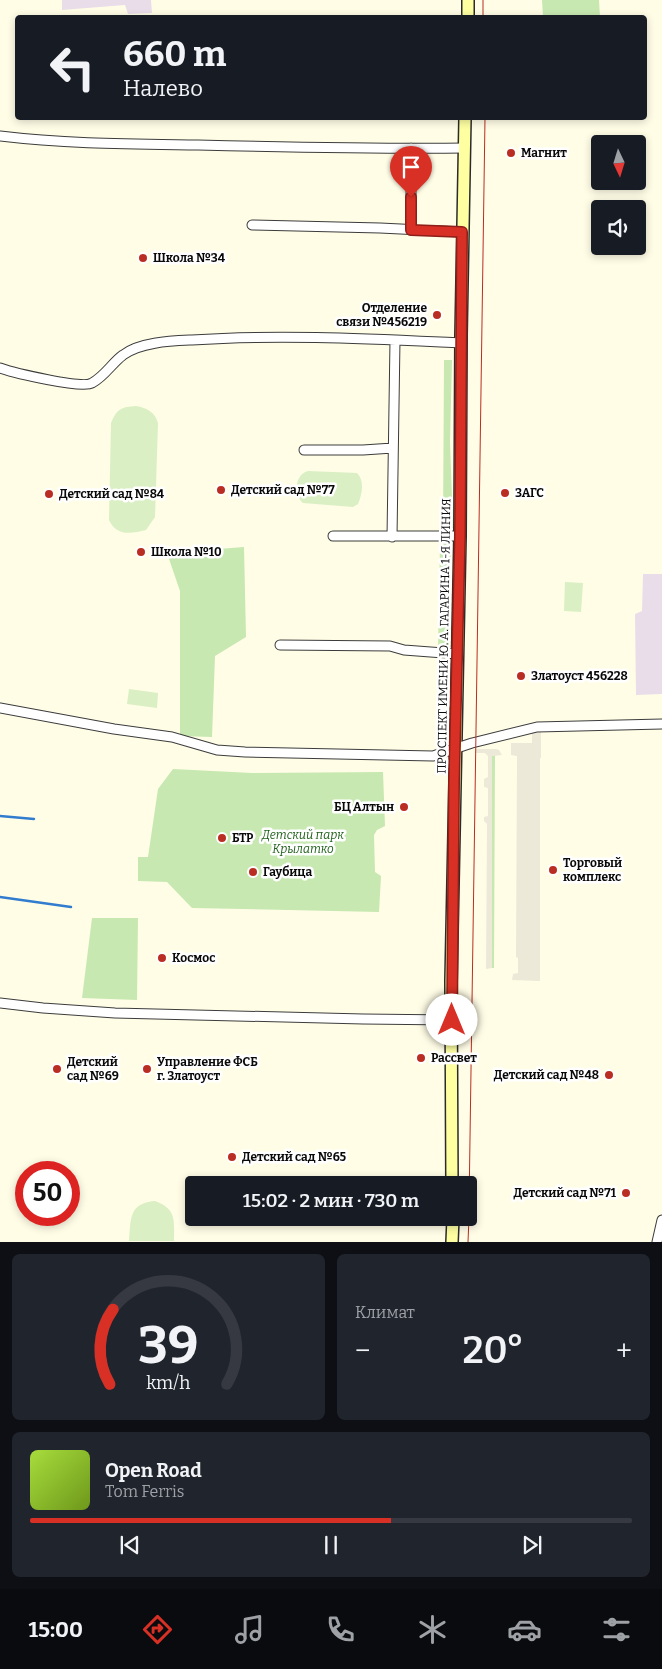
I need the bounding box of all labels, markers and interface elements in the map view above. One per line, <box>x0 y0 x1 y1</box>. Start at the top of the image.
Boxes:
text: 660 m <box>123 33 226 75</box>
icon: left <box>40 35 105 100</box>
text: Налево <box>123 75 203 102</box>
north arrow <box>591 135 646 190</box>
map controls <box>591 135 646 255</box>
pin <box>390 146 432 197</box>
place label: Магнит <box>521 146 567 160</box>
marker: Магнит <box>505 147 517 159</box>
icon: arrive <box>397 153 425 181</box>
button: sound <box>591 200 646 255</box>
place label: Школа №34 <box>153 251 226 265</box>
marker: Школа №34 <box>137 252 149 264</box>
place label: Отделение связи №456219 <box>336 301 427 329</box>
marker: Отделение связи №456219 <box>431 309 443 321</box>
place label: Детский сад №77 <box>231 483 335 497</box>
marker: Детский сад №77 <box>215 484 227 496</box>
place label: ЗАГС <box>515 486 544 500</box>
place label: Детский сад №84 <box>59 487 165 501</box>
marker: ЗАГС <box>499 487 511 499</box>
marker: Детский сад №84 <box>43 488 55 500</box>
street label: ПРОСПЕКТ ИМЕНИ Ю. А. ГАГАРИНА 1-Я ЛИНИЯ <box>435 498 453 774</box>
place label: Школа №10 <box>151 545 222 559</box>
marker: Школа №10 <box>135 546 147 558</box>
place label: Златоуст 456228 <box>531 669 628 683</box>
marker: Златоуст 456228 <box>515 670 527 682</box>
place label: БЦ Алтын <box>334 800 394 814</box>
marker: БЦ Алтын <box>398 801 410 813</box>
park label: Детский парк Крылатко <box>261 828 344 856</box>
place label: БТР <box>232 831 254 845</box>
marker: БТР <box>216 832 228 844</box>
place label: Торговый комплекс <box>563 856 622 884</box>
marker: Торговый комплекс <box>547 864 559 876</box>
place label: Гаубица <box>263 865 313 879</box>
marker: Гаубица <box>247 866 259 878</box>
place label: Космос <box>172 951 215 965</box>
marker: Космос <box>156 952 168 964</box>
position arrow <box>425 993 477 1045</box>
place label: Рассвет <box>431 1051 477 1065</box>
marker: Рассвет <box>415 1052 427 1064</box>
place label: Детский сад №69 <box>67 1055 119 1083</box>
place label: Управление ФСБ г. Златоуст <box>157 1055 258 1083</box>
marker: Детский сад №69 <box>51 1063 63 1075</box>
marker: Управление ФСБ г. Златоуст <box>141 1063 153 1075</box>
place label: Детский сад №48 <box>494 1068 599 1082</box>
marker: Детский сад №48 <box>603 1069 615 1081</box>
place label: Детский сад №65 <box>242 1150 347 1164</box>
marker: Детский сад №65 <box>226 1151 238 1163</box>
speed limit sign: 50 <box>15 1161 80 1226</box>
place label: Детский сад №71 <box>514 1186 617 1200</box>
marker: Детский сад №71 <box>620 1187 632 1199</box>
text: 15:02 · 2 мин · 730 m <box>243 1189 419 1212</box>
text: Климат <box>355 1303 415 1322</box>
text: 39 <box>138 1314 199 1377</box>
text: 20° <box>462 1327 524 1373</box>
text: − <box>355 1334 370 1367</box>
text: + <box>616 1334 632 1367</box>
text: km/h <box>146 1372 191 1394</box>
text: Open Road <box>105 1459 202 1482</box>
text: Tom Ferris <box>105 1482 184 1501</box>
icon: previous <box>116 1531 144 1559</box>
icon: pause <box>317 1531 345 1559</box>
icon: next <box>518 1531 546 1559</box>
icon: directions <box>140 1612 175 1647</box>
icon: music <box>232 1612 267 1647</box>
icon: phone <box>323 1612 358 1647</box>
icon: climate <box>415 1612 450 1647</box>
icon: car <box>507 1612 542 1647</box>
icon: filters <box>599 1612 634 1647</box>
text: 15:00 <box>28 1616 83 1643</box>

